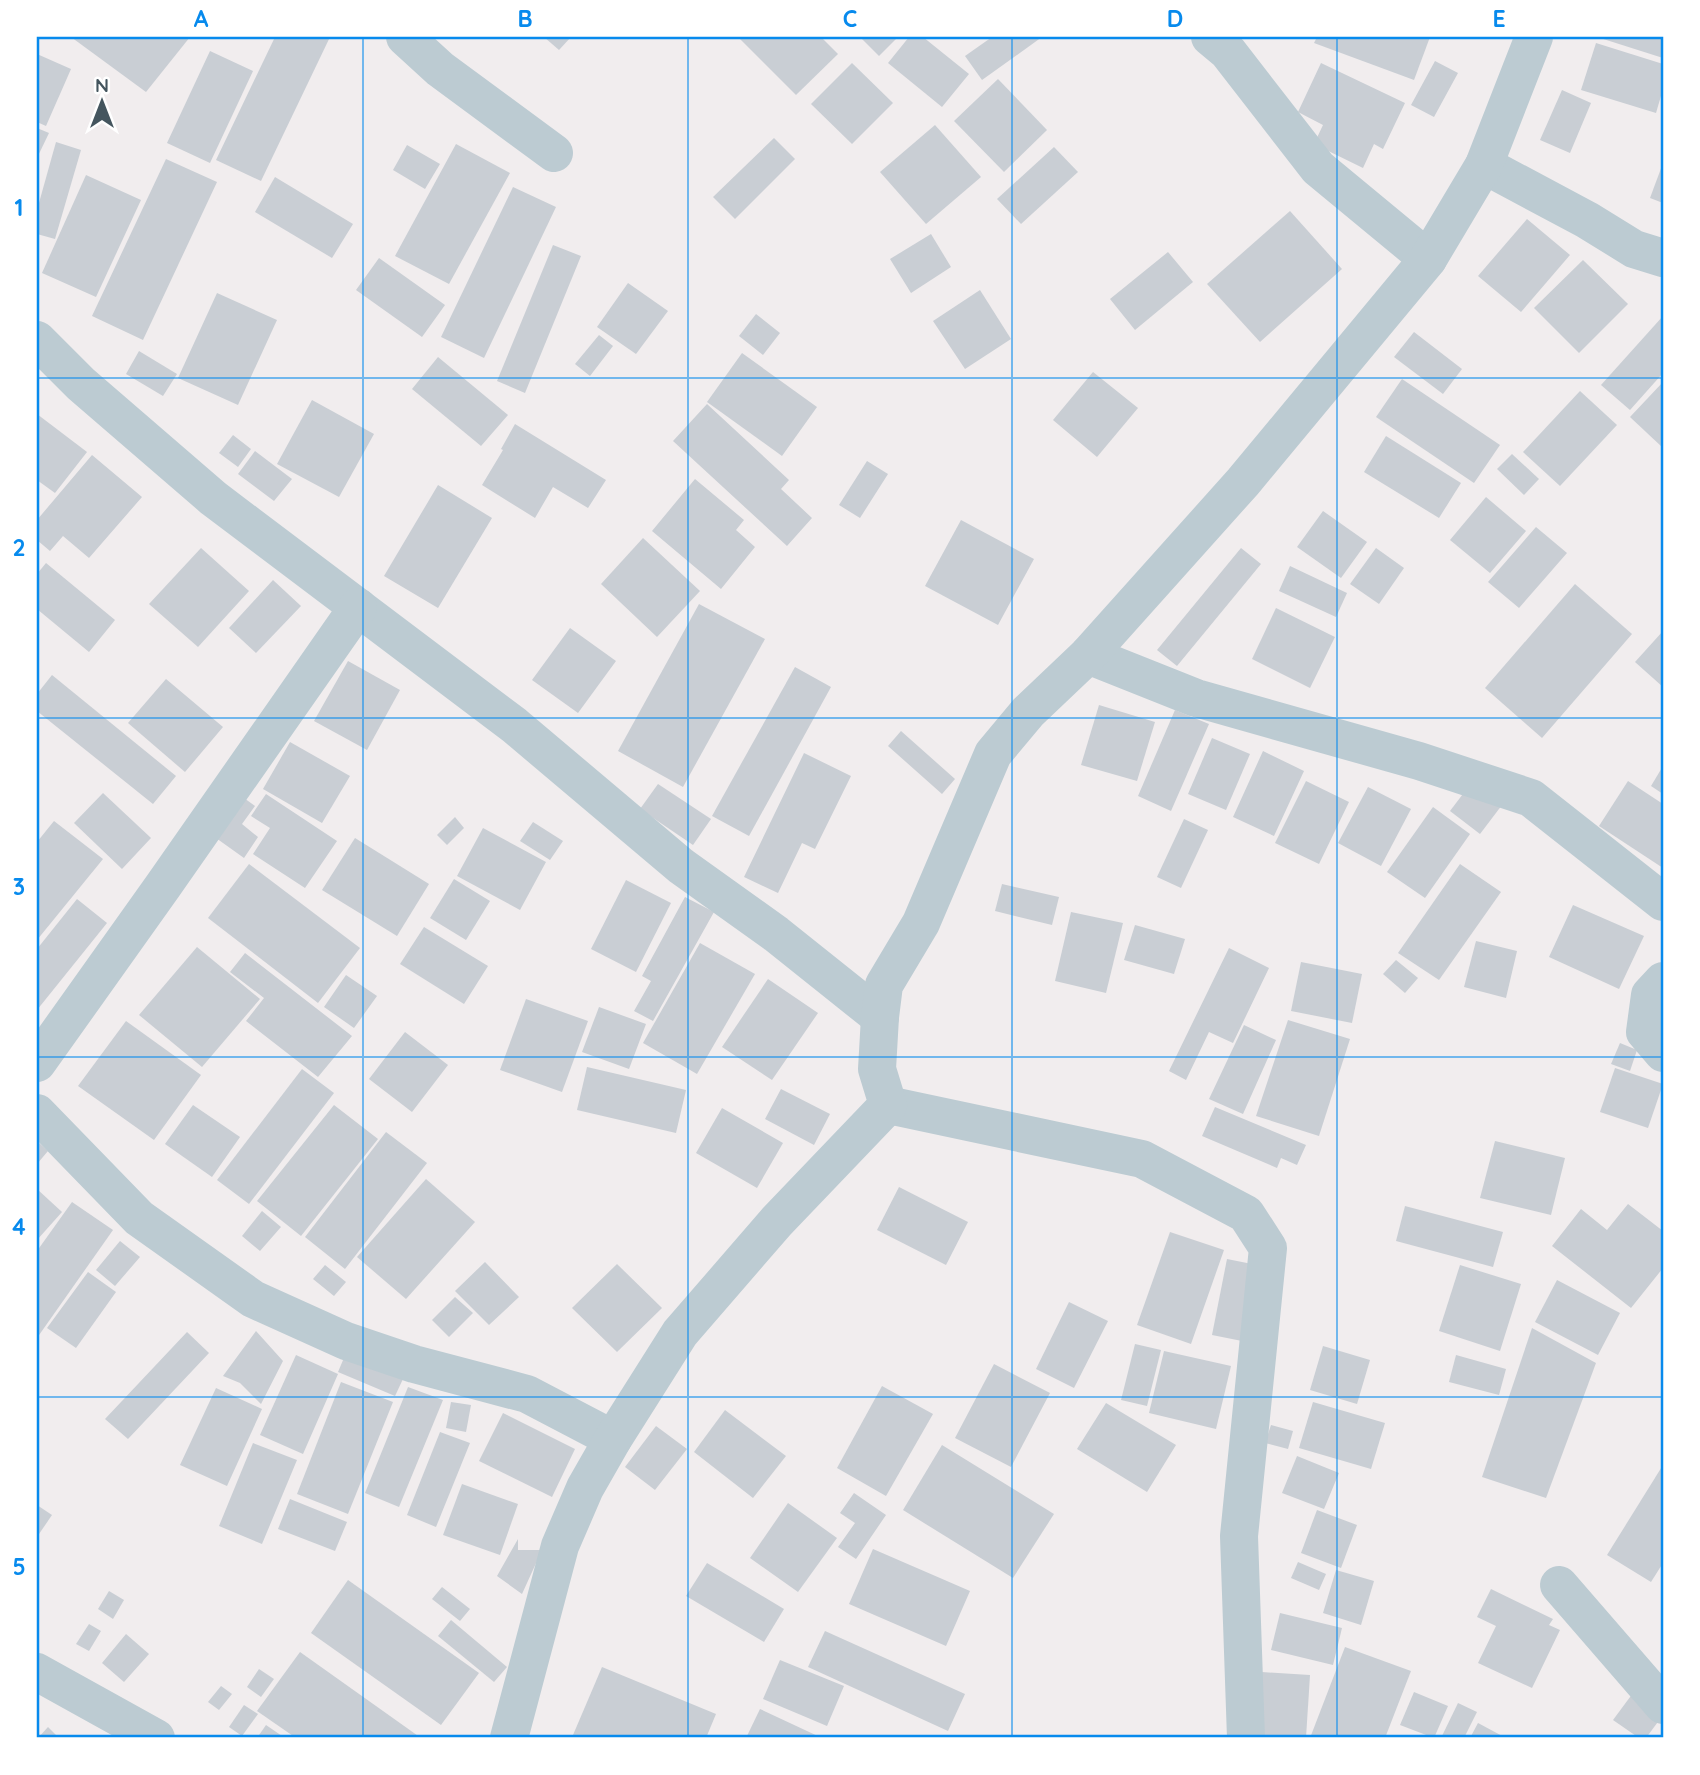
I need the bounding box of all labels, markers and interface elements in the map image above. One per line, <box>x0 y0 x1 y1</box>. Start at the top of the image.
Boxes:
text: A <box>194 4 209 33</box>
text: B <box>517 4 533 33</box>
text: C <box>843 4 857 33</box>
text: D <box>1167 4 1183 33</box>
text: E <box>1492 4 1506 33</box>
north arrow <box>66 66 136 136</box>
text: N <box>95 73 109 97</box>
text: 1 <box>15 193 23 222</box>
text: 2 <box>12 533 26 562</box>
text: 3 <box>13 872 25 901</box>
text: 4 <box>12 1212 26 1241</box>
text: 5 <box>12 1552 26 1581</box>

